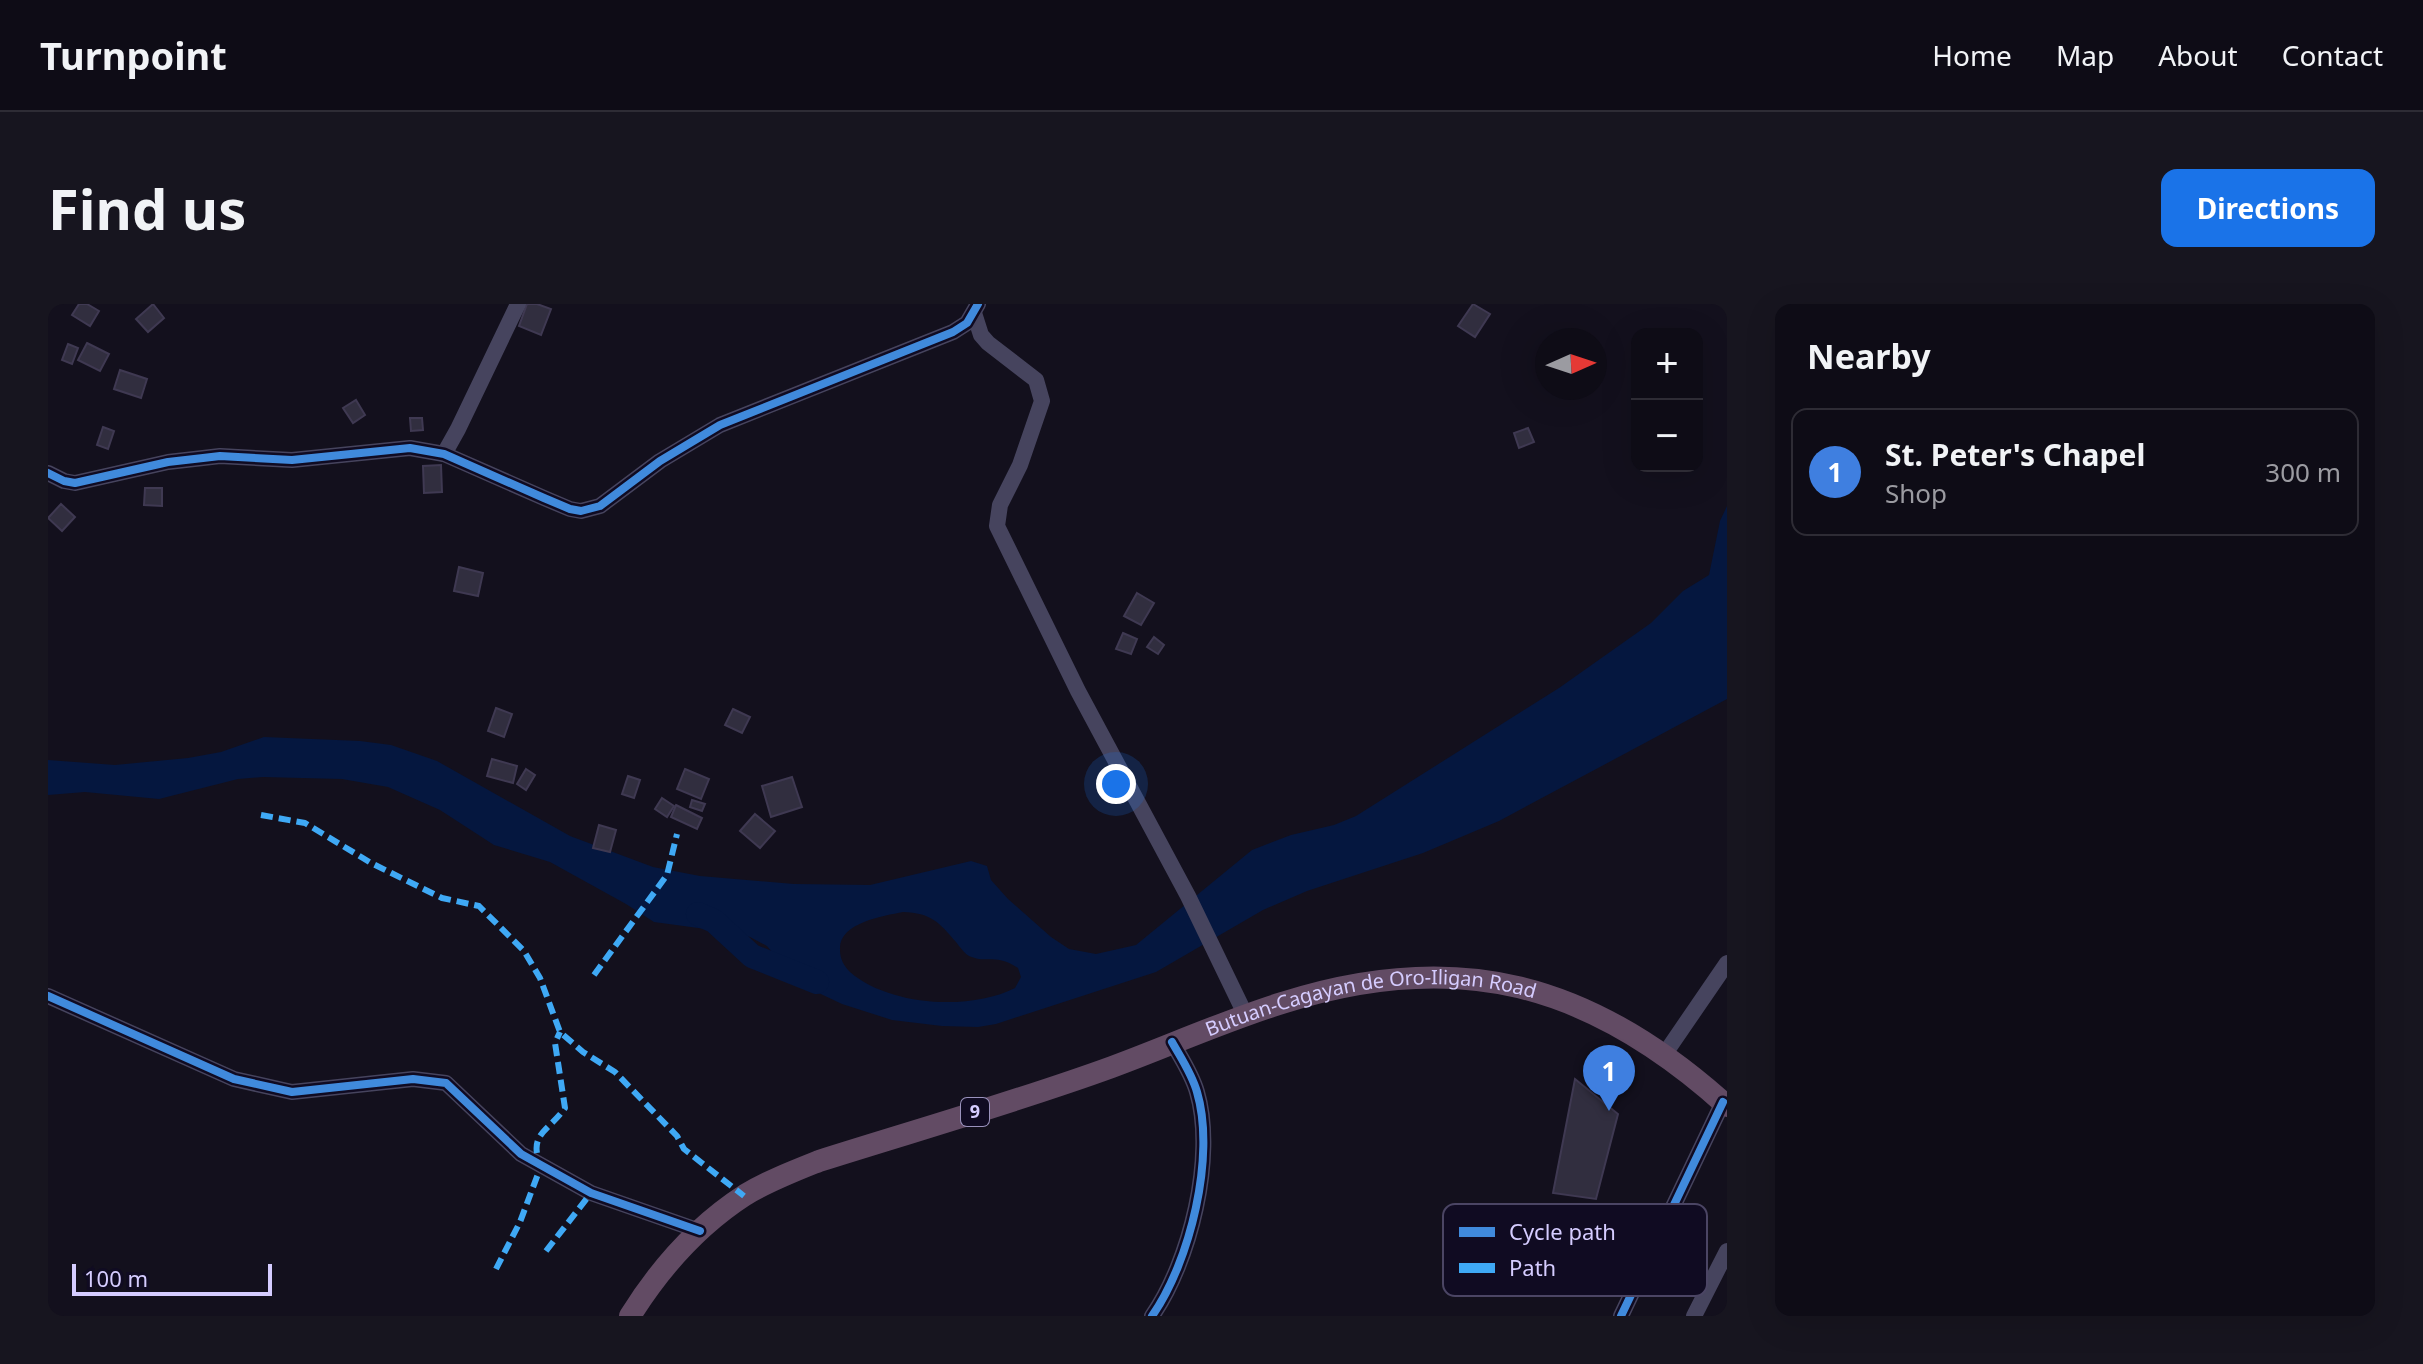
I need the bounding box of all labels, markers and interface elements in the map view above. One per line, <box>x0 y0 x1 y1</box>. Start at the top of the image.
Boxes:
text: Turnpoint <box>40 29 227 81</box>
text: Home <box>1932 36 2012 74</box>
text: Map <box>2056 36 2114 74</box>
text: About <box>2158 36 2238 74</box>
text: Contact <box>2282 36 2383 74</box>
button: Directions <box>2161 169 2375 247</box>
text: Find us <box>48 170 246 246</box>
north arrow <box>1535 328 1607 400</box>
map controls <box>1631 328 1703 472</box>
button: + <box>1631 328 1703 400</box>
text: Nearby <box>1807 333 1931 379</box>
button: − <box>1631 400 1703 472</box>
text: St. Peter's Chapel <box>1885 434 2145 475</box>
text: 1 <box>1828 454 1842 490</box>
text: 300 m <box>2265 454 2341 490</box>
text: Shop <box>1885 475 1947 511</box>
your location <box>1096 764 1136 804</box>
street label: Butuan-Cagayan de Oro-Iligan Road <box>1201 963 1540 1042</box>
pin: 1 <box>1583 1045 1635 1111</box>
road number: 9 <box>961 1098 989 1126</box>
legend <box>1443 1204 1707 1296</box>
text: Cycle path <box>1509 1216 1616 1246</box>
text: Path <box>1509 1252 1556 1282</box>
scale bar <box>72 1260 272 1296</box>
text: 100 m <box>84 1263 148 1293</box>

